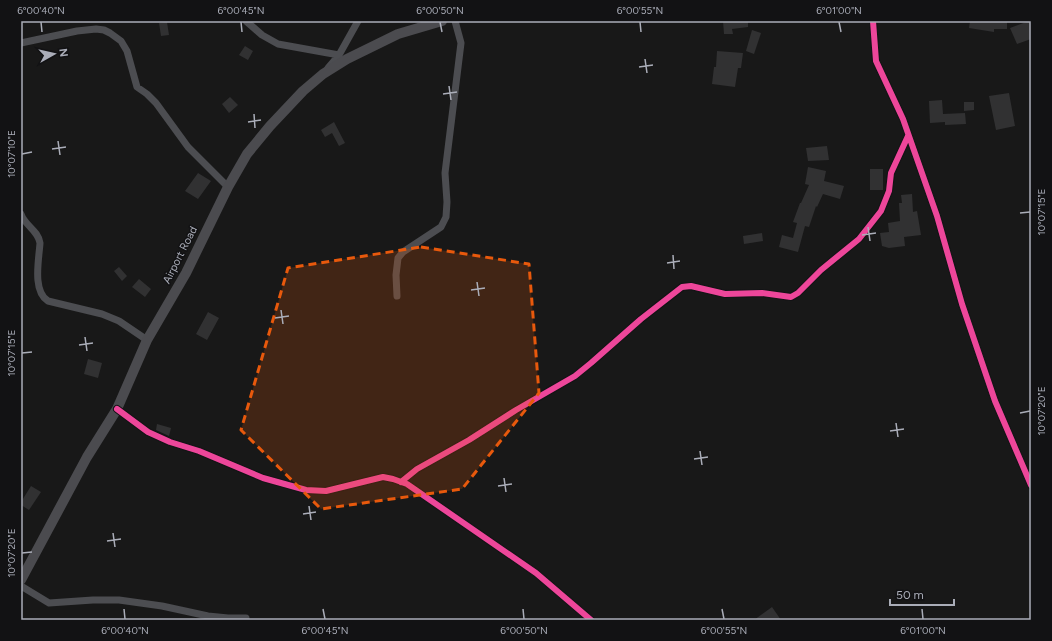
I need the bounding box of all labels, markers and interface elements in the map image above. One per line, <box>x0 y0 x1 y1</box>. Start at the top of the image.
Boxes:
text: 6°00'40"N <box>17 4 65 17</box>
text: 6°00'45"N <box>217 4 265 17</box>
text: 6°00'50"N <box>416 4 464 17</box>
text: 6°00'55"N <box>617 4 663 17</box>
text: 6°01'00"N <box>816 4 862 17</box>
north arrow <box>34 34 74 74</box>
text: N <box>56 48 70 58</box>
text: 10°07'10"E <box>5 130 18 178</box>
text: 10°07'15"E <box>1035 188 1048 236</box>
street label: Airport Road <box>160 224 200 286</box>
text: 10°07'15"E <box>5 329 18 377</box>
text: 10°07'20"E <box>1035 386 1048 436</box>
text: 10°07'20"E <box>5 528 18 578</box>
scale bar <box>890 581 954 607</box>
text: 50 m <box>896 588 924 602</box>
text: 6°00'40"N <box>101 624 149 637</box>
text: 6°00'45"N <box>301 624 349 637</box>
text: 6°00'50"N <box>500 624 548 637</box>
text: 6°00'55"N <box>701 624 747 637</box>
text: 6°01'00"N <box>900 624 946 637</box>

